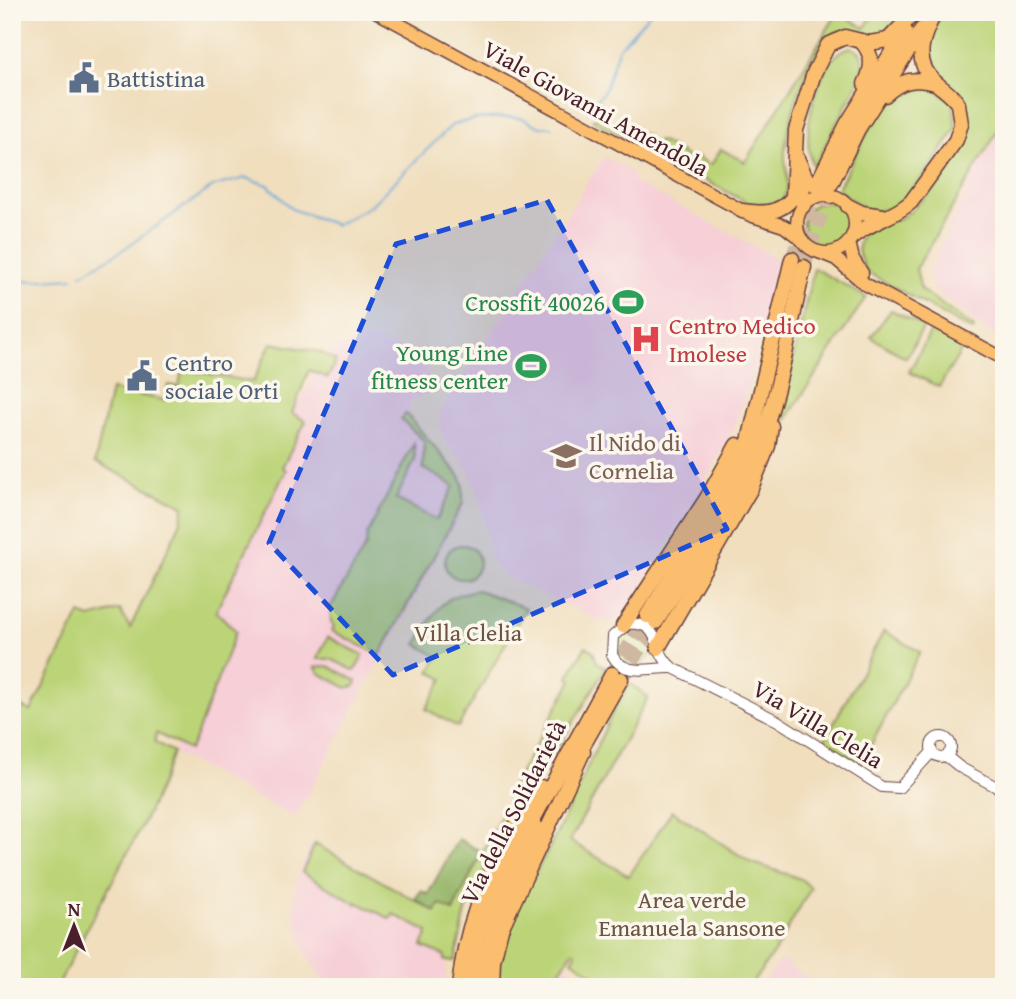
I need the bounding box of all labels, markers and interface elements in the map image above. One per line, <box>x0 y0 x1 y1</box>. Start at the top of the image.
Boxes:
street label: Viale Giovanni Amendola <box>477 31 716 185</box>
public building icon: Battistina <box>67 61 101 95</box>
place label: Battistina <box>107 61 206 96</box>
place label: Crossfit 40026 <box>465 285 605 320</box>
sports icon: Crossfit 40026 <box>611 285 645 319</box>
place label: Centro Medico Imolese <box>669 308 816 371</box>
hospital icon: Centro Medico Imolese <box>629 322 663 356</box>
place label: Young Line fitness center <box>371 335 508 398</box>
place label: Centro sociale Orti <box>165 345 279 408</box>
sports icon: Young Line fitness center <box>514 349 548 383</box>
public building icon: Centro sociale Orti <box>125 359 159 393</box>
place label: Il Nido di Cornelia <box>589 425 681 488</box>
school or university icon: Il Nido di Cornelia <box>549 439 583 473</box>
park label: Villa Clelia <box>414 615 523 650</box>
street label: Via Villa Clelia <box>746 671 891 777</box>
street label: Via della Solidarietà <box>451 713 575 910</box>
park label: Area verde Emanuela Sansone <box>598 882 786 945</box>
north arrow <box>38 890 108 960</box>
text: N <box>68 895 81 923</box>

